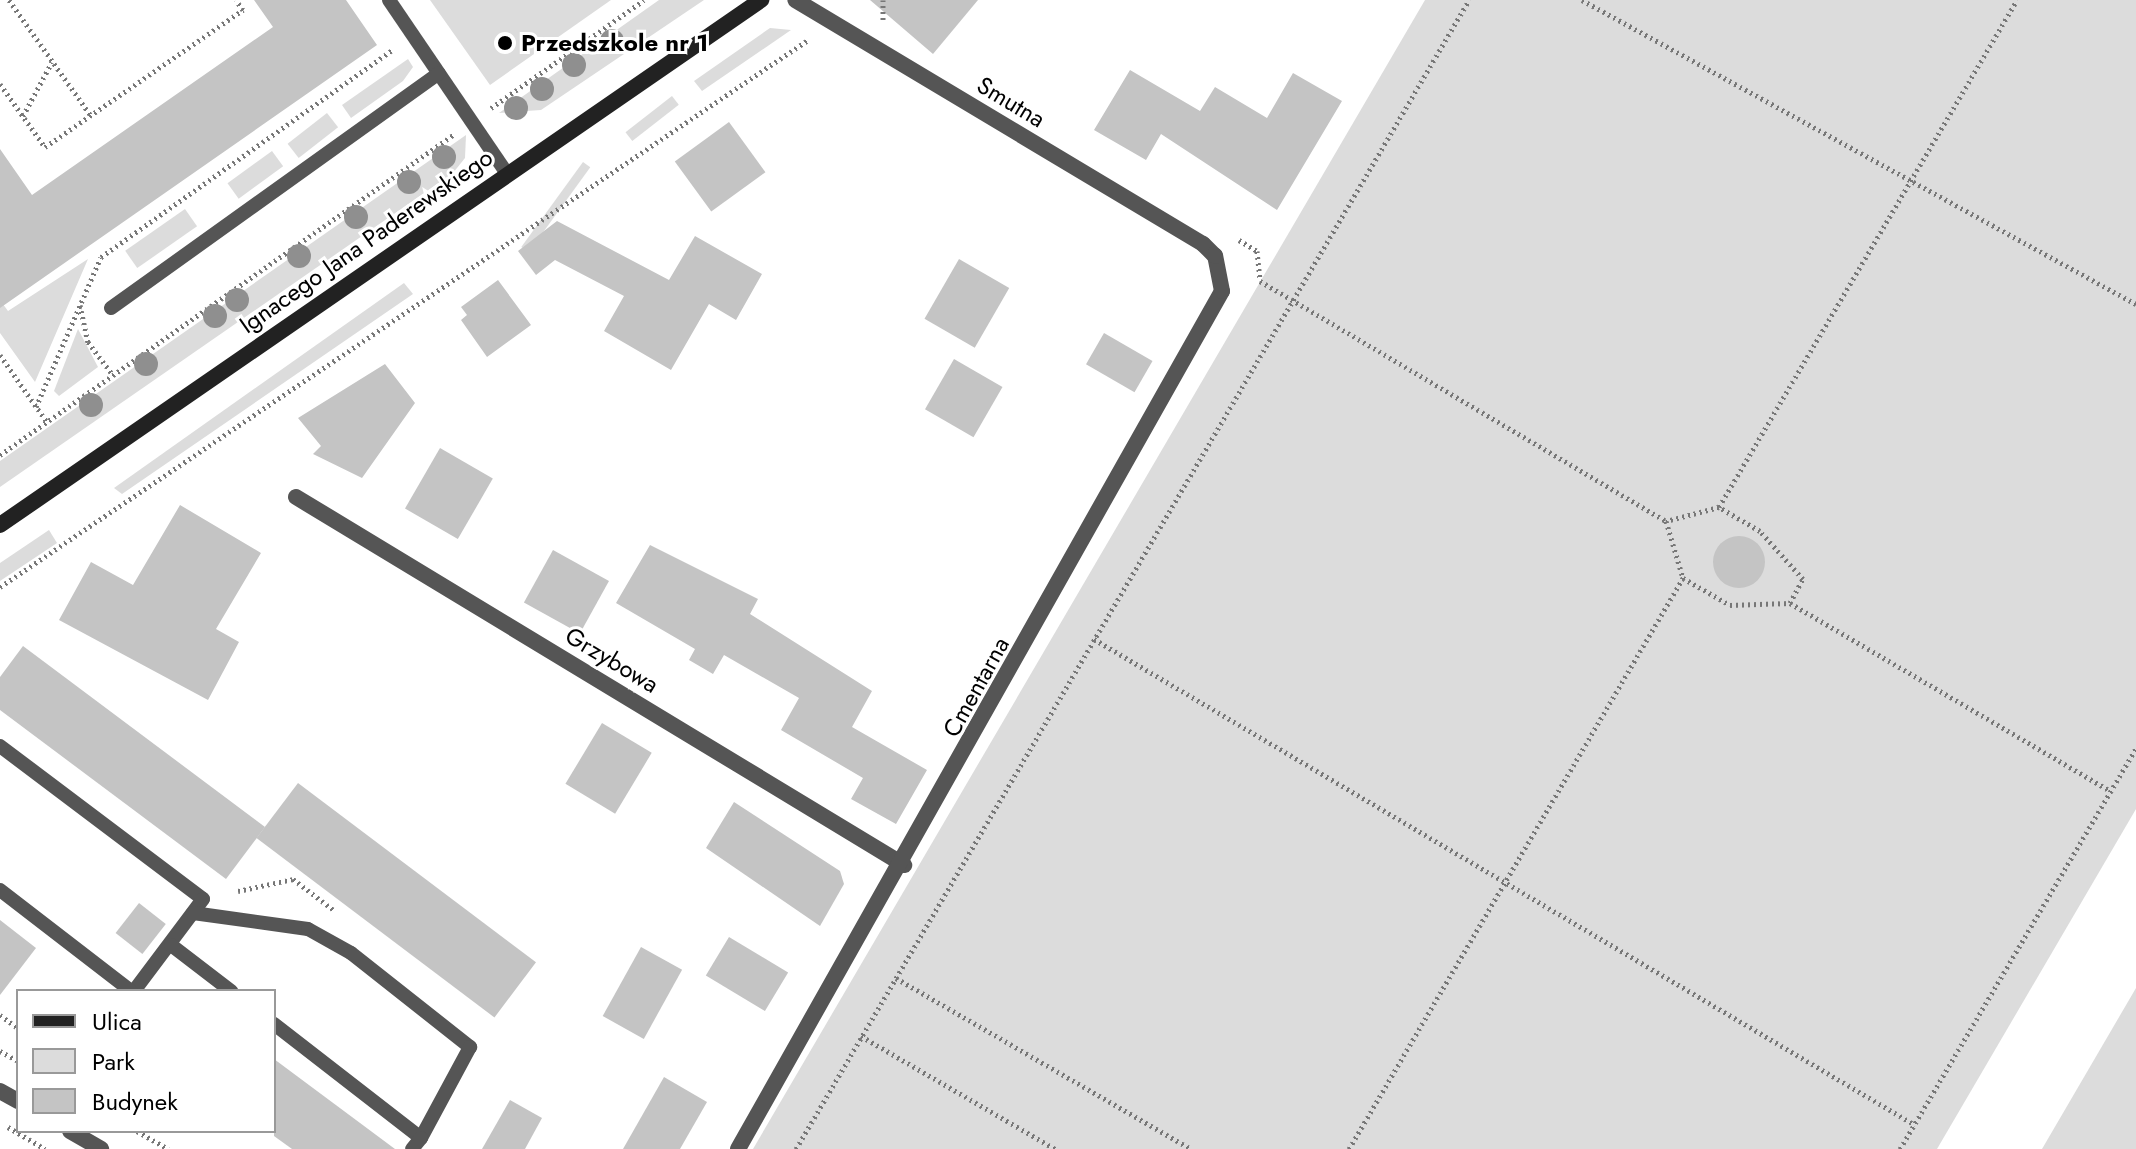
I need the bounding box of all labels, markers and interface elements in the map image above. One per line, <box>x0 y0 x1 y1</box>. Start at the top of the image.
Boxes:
place label: Przedszkole nr 1 <box>521 29 708 57</box>
marker: Przedszkole nr 1 <box>496 34 514 52</box>
street label: Smutna <box>972 71 1050 133</box>
street label: Ignacego Jana Paderewskiego <box>234 143 498 339</box>
street label: Grzybowa <box>560 621 664 699</box>
street label: Cmentarna <box>937 632 1015 742</box>
legend <box>16 989 276 1133</box>
text: Ulica <box>92 1004 142 1039</box>
text: Park <box>92 1044 135 1079</box>
text: Budynek <box>92 1084 178 1119</box>

